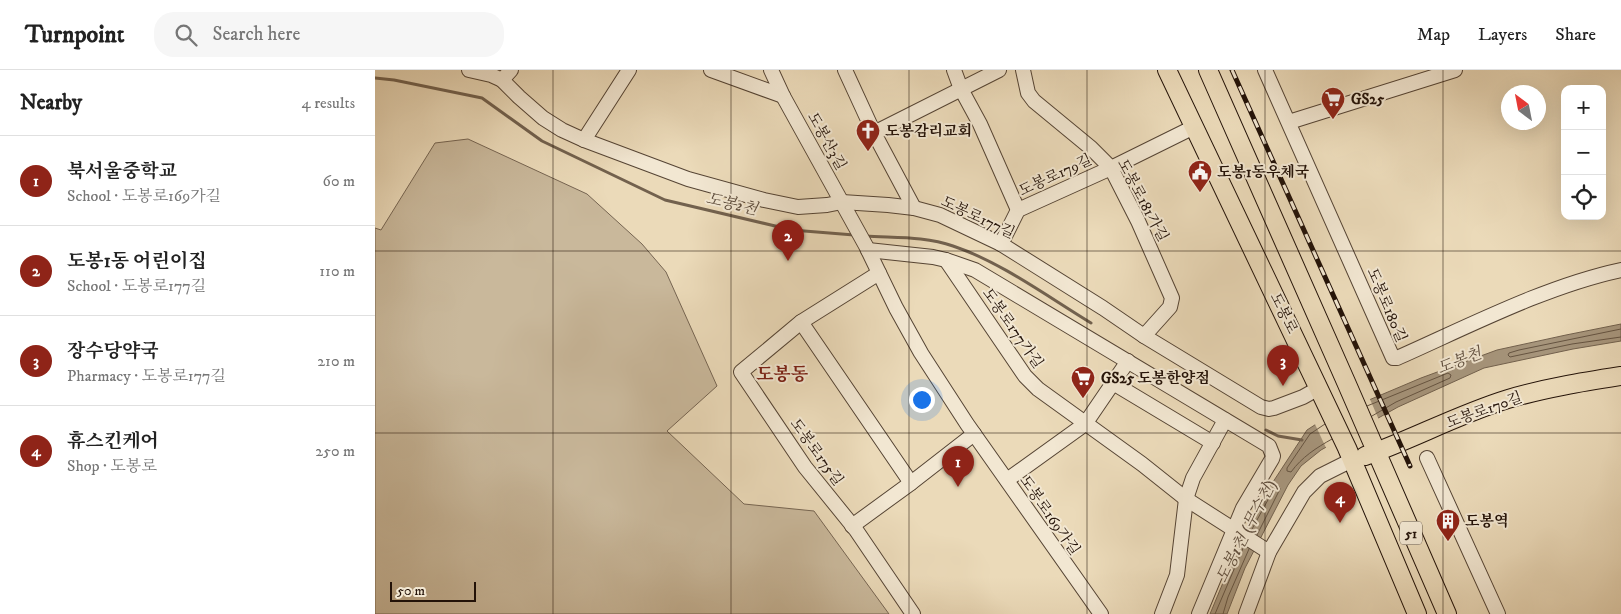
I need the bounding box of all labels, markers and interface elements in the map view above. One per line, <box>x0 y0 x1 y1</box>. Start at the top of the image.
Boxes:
search box <box>154 12 504 57</box>
text: Turnpoint <box>25 20 124 50</box>
icon: search <box>172 21 200 49</box>
text: Search here <box>212 23 300 46</box>
text: Map <box>1417 24 1450 46</box>
text: Layers <box>1478 24 1527 46</box>
text: Share <box>1555 24 1596 46</box>
north arrow <box>1501 85 1546 130</box>
map controls <box>1561 85 1606 220</box>
button: + <box>1561 85 1606 130</box>
supermarket icon: GS25 <box>1320 86 1346 120</box>
text: Nearby <box>20 90 82 116</box>
place label: GS25 <box>1351 90 1385 109</box>
text: 4 results <box>302 93 355 113</box>
street label: 도봉산3길 <box>803 109 850 174</box>
church icon: 도봉감리교회 <box>855 118 881 152</box>
place label: 도봉감리교회 <box>885 122 972 141</box>
button: − <box>1561 130 1606 175</box>
street label: 도봉로179길 <box>1015 150 1095 201</box>
street label: 도봉로181가길 <box>1113 156 1172 245</box>
public building icon: 도봉1동우체국 <box>1187 159 1213 193</box>
text: 북서울중학교 <box>67 160 177 183</box>
place label: 도봉1동우체국 <box>1217 163 1309 182</box>
text: 1 <box>33 171 39 191</box>
text: 60 m <box>323 171 355 191</box>
button: locate <box>1561 175 1606 220</box>
text: School · 도봉로169가길 <box>67 186 221 206</box>
water label: 도봉2천 <box>704 188 761 220</box>
street label: 도봉로177길 <box>938 192 1018 243</box>
pin: 2 <box>772 220 804 261</box>
text: 도봉1동 어린이집 <box>67 250 207 273</box>
text: 2 <box>32 261 40 281</box>
text: 110 m <box>319 261 355 281</box>
street label: 도봉로180길 <box>1362 265 1411 345</box>
text: School · 도봉로177길 <box>67 276 206 296</box>
street label: 도봉로177가길 <box>978 284 1047 372</box>
street label: 도봉로 <box>1265 290 1302 337</box>
text: 장수당약국 <box>67 340 159 363</box>
water label: 도봉천 <box>1434 343 1486 379</box>
pin: 3 <box>1267 345 1299 386</box>
text: 3 <box>33 351 39 371</box>
text: 210 m <box>317 351 355 371</box>
district label: 도봉동 <box>756 364 809 386</box>
supermarket icon: GS25 도봉한양점 <box>1070 365 1096 399</box>
text: Pharmacy · 도봉로177길 <box>67 366 226 386</box>
place label: GS25 도봉한양점 <box>1101 369 1210 388</box>
your location <box>909 387 935 413</box>
street label: 도봉로170길 <box>1444 388 1525 433</box>
street label: 도봉로175길 <box>786 415 847 490</box>
text: 휴스킨케어 <box>67 430 159 453</box>
text: 4 <box>31 441 41 461</box>
text: 250 m <box>315 441 355 461</box>
pin: 1 <box>942 446 974 487</box>
text: Shop · 도봉로 <box>67 456 157 476</box>
street label: 도봉로169가길 <box>1015 472 1084 559</box>
water label: 도봉1천 (무수천) <box>1212 477 1280 586</box>
pin: 4 <box>1324 482 1356 523</box>
building icon: 도봉역 <box>1435 508 1461 542</box>
place label: 도봉역 <box>1465 512 1508 531</box>
road number: 51 <box>1400 522 1422 544</box>
scale bar <box>390 579 476 602</box>
text: 50 m <box>397 582 425 600</box>

